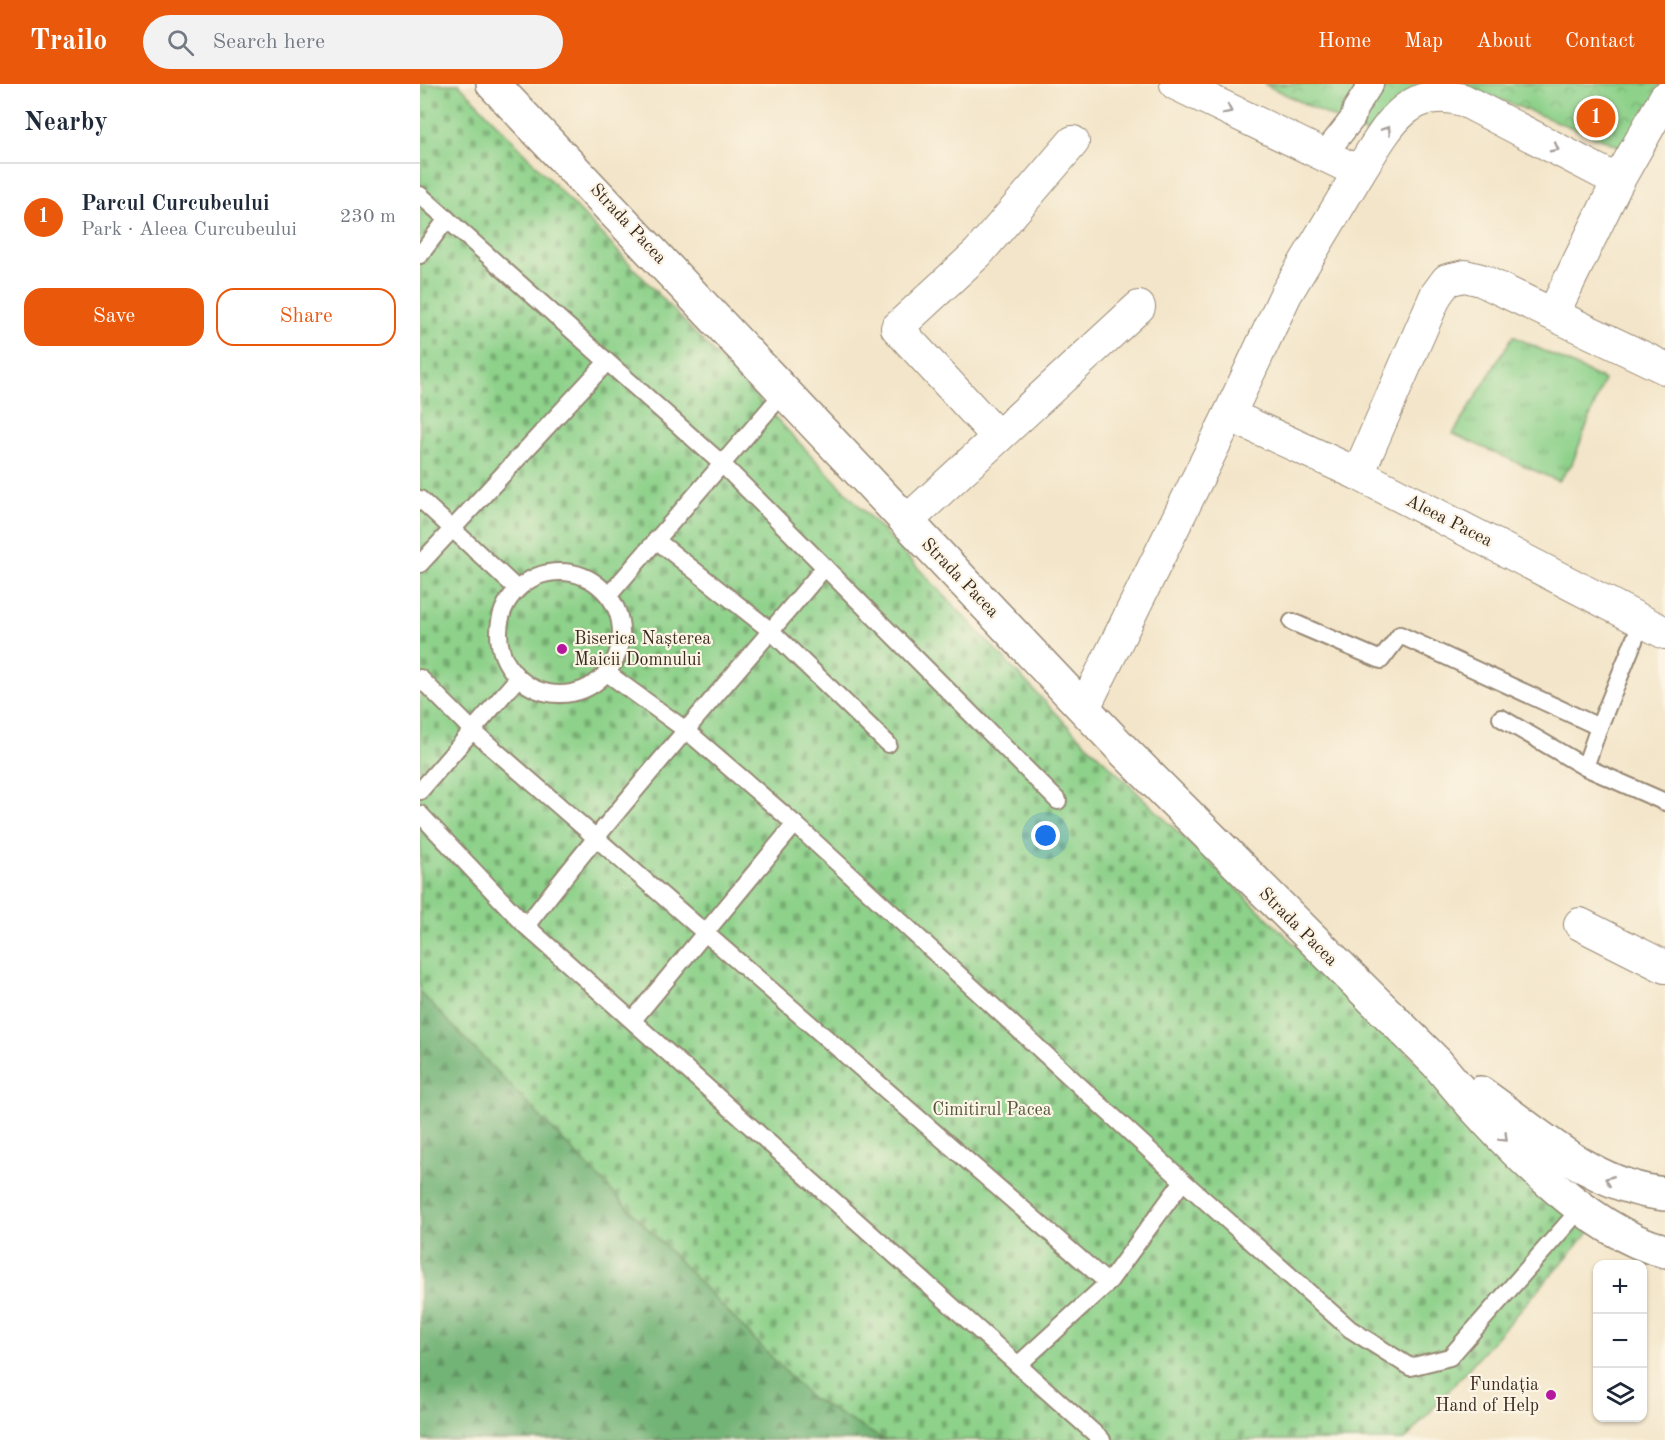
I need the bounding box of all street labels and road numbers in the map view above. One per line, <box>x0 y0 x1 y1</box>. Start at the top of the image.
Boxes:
street label: Strada Pacea <box>586 180 670 268</box>
street label: Aleea Pacea <box>1403 492 1495 551</box>
street label: Strada Pacea <box>918 535 1002 621</box>
street label: Strada Pacea <box>1255 884 1341 970</box>

